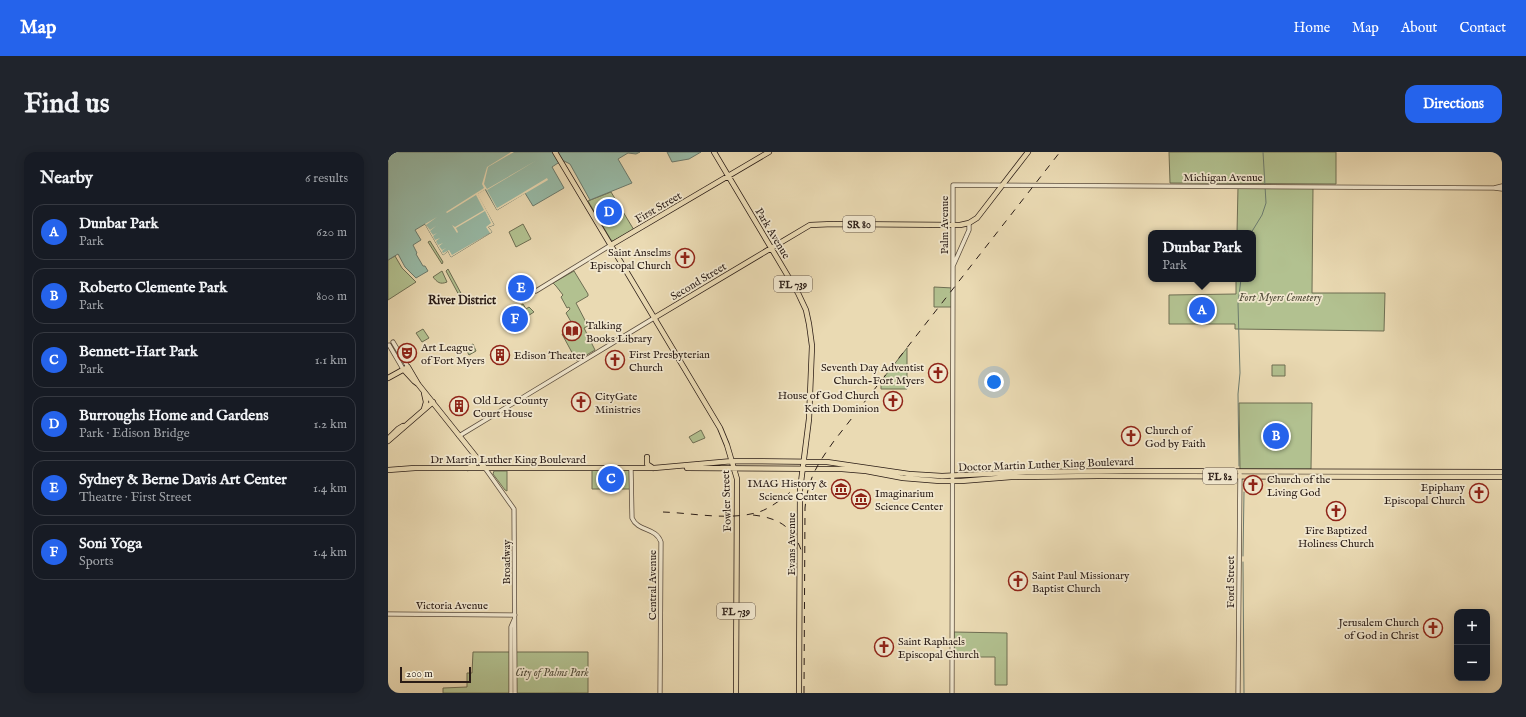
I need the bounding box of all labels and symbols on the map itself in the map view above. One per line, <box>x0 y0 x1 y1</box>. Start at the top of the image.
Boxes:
street label: Michigan Avenue <box>1183 171 1263 185</box>
street label: First Street <box>633 189 684 227</box>
street label: Palm Avenue <box>938 196 952 254</box>
pin: D <box>596 197 622 227</box>
street label: Park Avenue <box>751 206 793 262</box>
road number: SR 80 <box>843 216 875 232</box>
place label: Saint Anselms Episcopal Church <box>590 246 671 273</box>
church icon: Saint Anselms Episcopal Church <box>674 247 696 269</box>
street label: Second Street <box>668 260 729 304</box>
pin: E <box>508 273 534 303</box>
road number: FL 739 <box>774 276 812 292</box>
park label: Fort Myers Cemetery <box>1239 291 1322 305</box>
district label: River District <box>428 293 497 308</box>
pin: A <box>1189 295 1215 325</box>
pin: F <box>502 304 528 334</box>
place label: Talking Books Library <box>586 319 653 346</box>
library icon: Talking Books Library <box>561 320 583 342</box>
place label: Art League of Fort Myers <box>420 341 485 368</box>
theatre icon: Art League of Fort Myers <box>396 342 418 364</box>
building icon: Edison Theater <box>489 344 511 366</box>
place label: First Presbyterian Church <box>629 348 710 375</box>
place label: Edison Theater <box>514 349 585 363</box>
church icon: First Presbyterian Church <box>604 349 626 371</box>
place label: Seventh Day Adventist Church-Fort Myers <box>821 361 924 388</box>
church icon: Seventh Day Adventist Church-Fort Myers <box>927 362 949 384</box>
your location <box>984 372 1004 392</box>
place label: House of God Church Keith Dominion <box>778 389 879 416</box>
place label: CityGate Ministries <box>595 390 641 417</box>
church icon: House of God Church Keith Dominion <box>882 390 904 412</box>
church icon: CityGate Ministries <box>570 391 592 413</box>
place label: Old Lee County Court House <box>473 394 549 421</box>
building icon: Old Lee County Court House <box>448 395 470 417</box>
pin: B <box>1263 421 1289 451</box>
place label: Church of God by Faith <box>1145 424 1206 451</box>
church icon: Church of God by Faith <box>1120 425 1142 447</box>
street label: Dr Martin Luther King Boulevard <box>430 453 586 467</box>
street label: Doctor Martin Luther King Boulevard <box>958 455 1134 475</box>
pin: C <box>598 464 624 494</box>
road number: FL 82 <box>1203 468 1237 484</box>
street label: Fowler Street <box>719 470 735 532</box>
place label: Church of the Living God <box>1267 473 1330 500</box>
church icon: Church of the Living God <box>1242 474 1264 496</box>
place label: IMAG History & Science Center <box>747 477 827 504</box>
museum icon: IMAG History & Science Center <box>830 478 852 500</box>
place label: Epiphany Episcopal Church <box>1384 481 1466 508</box>
church icon: Epiphany Episcopal Church <box>1468 482 1490 504</box>
place label: Imaginarium Science Center <box>875 487 943 514</box>
museum icon: Imaginarium Science Center <box>850 488 872 510</box>
church icon: Fire Baptized Holiness Church <box>1325 500 1347 522</box>
street label: Evans Avenue <box>785 513 799 575</box>
place label: Fire Baptized Holiness Church <box>1298 524 1374 551</box>
street label: Broadway <box>500 539 514 585</box>
street label: Central Avenue <box>646 550 660 620</box>
street label: Ford Street <box>1224 556 1238 608</box>
place label: Saint Paul Missionary Baptist Church <box>1032 569 1130 596</box>
church icon: Saint Paul Missionary Baptist Church <box>1007 570 1029 592</box>
street label: Victoria Avenue <box>415 599 488 613</box>
road number: FL 739 <box>717 603 755 619</box>
place label: Jerusalem Church of God in Christ <box>1336 616 1419 643</box>
church icon: Jerusalem Church of God in Christ <box>1422 617 1444 639</box>
place label: Saint Raphaels Episcopal Church <box>898 635 979 662</box>
church icon: Saint Raphaels Episcopal Church <box>873 636 895 658</box>
scale bar <box>400 665 471 684</box>
park label: City of Palms Park <box>515 666 589 680</box>

